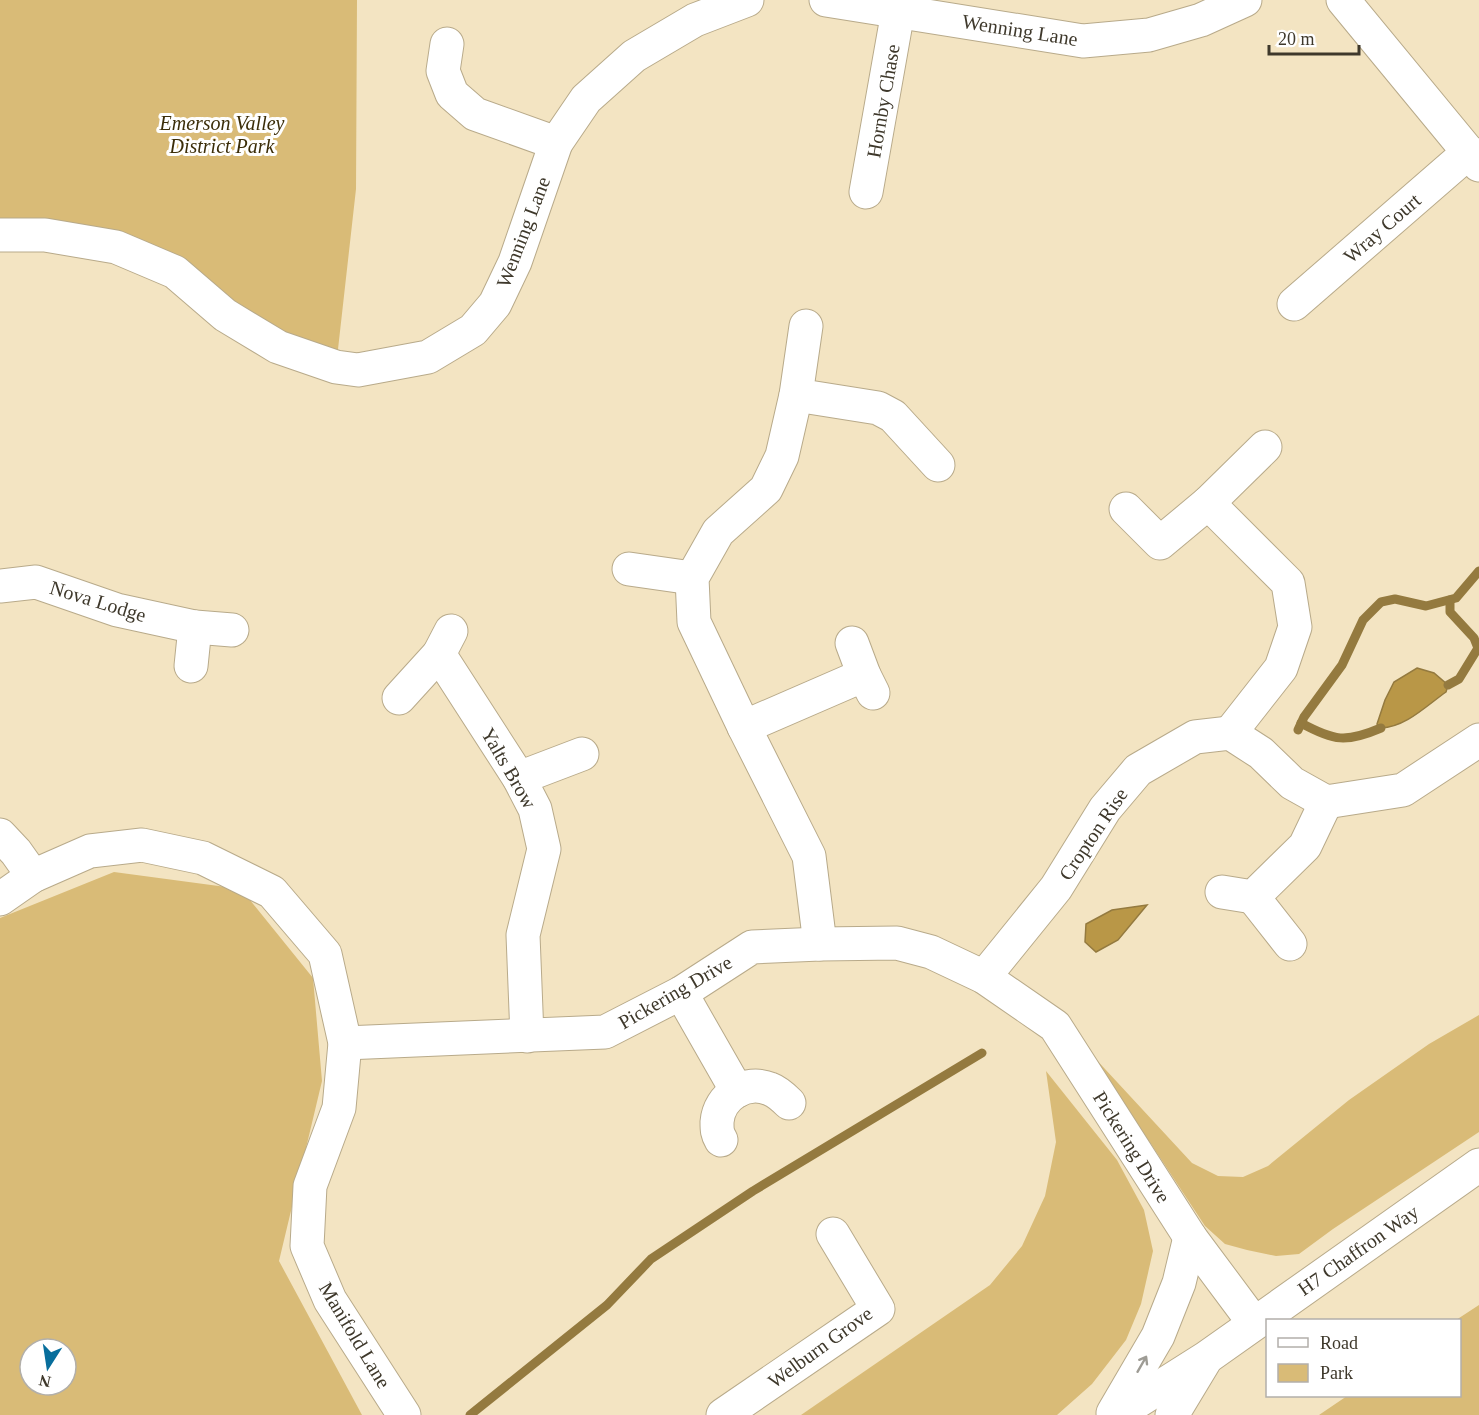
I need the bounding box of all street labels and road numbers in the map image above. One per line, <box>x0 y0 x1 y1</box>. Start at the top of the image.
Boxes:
street label: Wenning Lane <box>960 10 1079 51</box>
street label: Hornby Chase <box>862 42 905 160</box>
street label: Wenning Lane <box>492 173 555 291</box>
street label: Wray Court <box>1339 189 1426 268</box>
street label: Nova Lodge <box>47 576 149 627</box>
street label: Yalts Brow <box>477 724 541 813</box>
street label: Cropton Rise <box>1054 784 1133 885</box>
street label: Pickering Drive <box>614 951 736 1034</box>
street label: Pickering Drive <box>1088 1087 1175 1207</box>
street label: H7 Chaffron Way <box>1293 1200 1423 1301</box>
street label: Manifold Lane <box>315 1278 395 1392</box>
street label: Welburn Grove <box>764 1302 876 1392</box>

